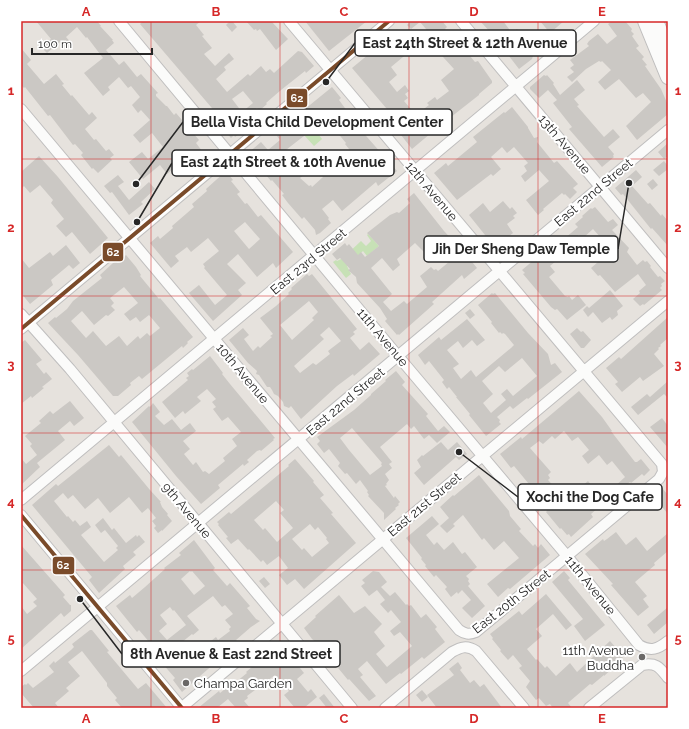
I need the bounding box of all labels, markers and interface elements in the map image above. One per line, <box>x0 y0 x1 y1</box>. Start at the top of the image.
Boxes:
text: A <box>82 4 91 19</box>
text: B <box>212 4 221 19</box>
text: C <box>340 4 349 19</box>
text: D <box>469 4 479 19</box>
text: E <box>598 4 606 19</box>
scale bar <box>32 30 152 56</box>
callout: East 24th Street & 12th Avenue <box>355 30 576 56</box>
text: East 24th Street & 12th Avenue <box>363 35 568 51</box>
text: 100 m <box>38 37 72 51</box>
text: 1 <box>8 83 15 98</box>
text: 1 <box>675 83 682 98</box>
line badge: 62 <box>286 88 308 108</box>
text: 62 <box>291 92 303 105</box>
callout: Bella Vista Child Development Center <box>183 109 452 135</box>
street label: 13th Avenue <box>535 112 594 177</box>
text: Bella Vista Child Development Center <box>191 114 444 130</box>
callout: East 24th Street & 10th Avenue <box>172 150 394 176</box>
text: East 24th Street & 10th Avenue <box>180 154 386 170</box>
street label: East 22nd Street <box>551 155 636 229</box>
street label: 12th Avenue <box>402 159 461 224</box>
text: 2 <box>7 220 15 235</box>
text: 2 <box>674 220 682 235</box>
street label: East 23rd Street <box>267 225 350 297</box>
callout: Jih Der Sheng Daw Temple <box>424 236 618 262</box>
text: Jih Der Sheng Daw Temple <box>432 241 610 257</box>
line badge: 62 <box>102 242 124 262</box>
text: 62 <box>107 246 119 259</box>
street label: 11th Avenue <box>354 305 412 370</box>
street label: 10th Avenue <box>213 340 272 407</box>
text: 3 <box>7 357 15 372</box>
text: 3 <box>674 357 682 372</box>
street label: East 22nd Street <box>303 364 388 438</box>
street label: East 21st Street <box>385 469 465 539</box>
street label: 9th Avenue <box>159 479 214 541</box>
callout: Xochi the Dog Cafe <box>518 484 662 510</box>
text: Xochi the Dog Cafe <box>525 489 654 505</box>
text: 4 <box>7 494 15 509</box>
text: 4 <box>674 494 682 509</box>
street label: 11th Avenue <box>562 553 619 618</box>
line badge: 62 <box>52 556 75 575</box>
text: 62 <box>57 559 69 572</box>
street label: East 20th Street <box>469 566 554 637</box>
text: 5 <box>7 631 15 646</box>
text: 5 <box>674 631 682 646</box>
callout: 8th Avenue & East 22nd Street <box>122 641 340 667</box>
place label: 11th Avenue Buddha <box>562 643 634 673</box>
text: 8th Avenue & East 22nd Street <box>130 646 333 662</box>
marker: 11th Avenue Buddha <box>637 652 647 662</box>
place label: Champa Garden <box>194 676 292 691</box>
marker: Champa Garden <box>181 678 191 688</box>
text: A <box>82 711 91 726</box>
text: B <box>212 711 221 726</box>
text: C <box>340 711 349 726</box>
text: D <box>469 711 479 726</box>
text: E <box>598 711 606 726</box>

